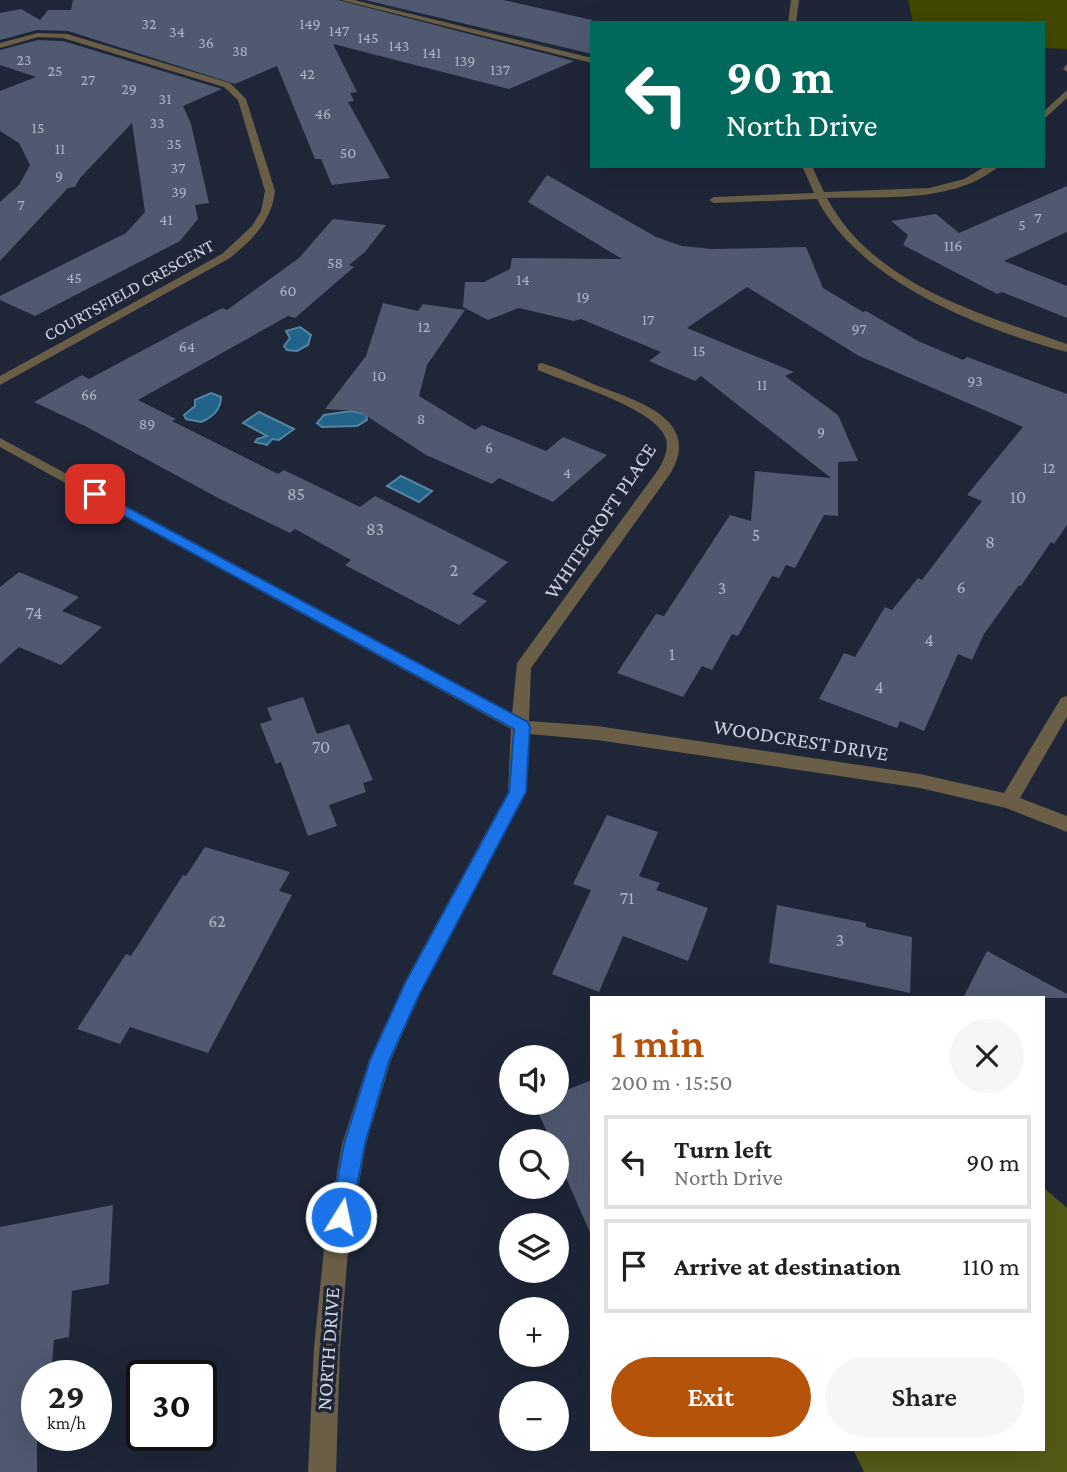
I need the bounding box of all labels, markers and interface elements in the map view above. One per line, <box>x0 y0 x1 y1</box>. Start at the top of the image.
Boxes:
house number: 32 <box>141 15 157 32</box>
house number: 149 <box>299 15 321 32</box>
house number: 147 <box>329 22 350 39</box>
house number: 34 <box>169 23 185 40</box>
house number: 145 <box>358 29 378 46</box>
house number: 36 <box>198 34 214 51</box>
house number: 143 <box>389 37 409 54</box>
house number: 38 <box>232 42 248 59</box>
house number: 141 <box>423 44 441 61</box>
icon: left <box>611 49 702 140</box>
text: 90 m <box>726 49 833 104</box>
house number: 23 <box>16 51 32 68</box>
house number: 139 <box>455 52 475 69</box>
house number: 137 <box>490 61 511 78</box>
house number: 25 <box>47 62 63 79</box>
house number: 42 <box>299 65 315 82</box>
house number: 27 <box>81 71 96 88</box>
house number: 29 <box>121 80 137 97</box>
house number: 31 <box>159 90 171 107</box>
house number: 46 <box>315 105 331 122</box>
text: North Drive <box>726 107 877 143</box>
house number: 33 <box>149 114 165 131</box>
house number: 15 <box>32 119 44 136</box>
house number: 35 <box>166 135 182 152</box>
house number: 11 <box>55 140 65 157</box>
house number: 50 <box>340 144 356 161</box>
house number: 37 <box>171 159 186 176</box>
house number: 9 <box>55 167 63 184</box>
house number: 39 <box>171 183 187 200</box>
house number: 7 <box>17 196 25 213</box>
house number: 7 <box>1034 209 1042 226</box>
house number: 41 <box>159 211 173 228</box>
house number: 5 <box>1018 216 1026 233</box>
street label: COURTSFIELD CRESCENT <box>40 235 218 345</box>
house number: 116 <box>944 237 962 254</box>
house number: 58 <box>327 254 343 271</box>
house number: 45 <box>66 269 82 286</box>
house number: 14 <box>516 271 530 288</box>
house number: 60 <box>279 282 297 299</box>
house number: 19 <box>576 288 590 305</box>
house number: 17 <box>642 311 655 328</box>
house number: 12 <box>418 318 431 335</box>
house number: 97 <box>851 320 867 337</box>
house number: 64 <box>179 338 195 355</box>
house number: 15 <box>693 342 705 359</box>
house number: 10 <box>372 367 386 384</box>
house number: 93 <box>967 372 983 389</box>
house number: 11 <box>757 376 767 393</box>
house number: 66 <box>81 386 97 403</box>
house number: 8 <box>417 410 425 427</box>
house number: 89 <box>139 415 155 432</box>
house number: 9 <box>817 423 825 440</box>
house number: 6 <box>485 439 493 456</box>
street label: WHITECROFT PLACE <box>539 439 661 603</box>
house number: 12 <box>1043 459 1056 476</box>
pin <box>65 464 125 524</box>
house number: 4 <box>563 464 571 481</box>
icon: arrive <box>76 475 114 513</box>
house number: 85 <box>287 484 305 504</box>
house number: 10 <box>1010 487 1026 507</box>
house number: 83 <box>366 519 384 539</box>
house number: 5 <box>752 525 760 545</box>
house number: 8 <box>985 532 995 552</box>
house number: 2 <box>450 560 458 580</box>
house number: 6 <box>956 577 966 597</box>
house number: 3 <box>718 578 726 598</box>
house number: 74 <box>26 603 42 623</box>
house number: 4 <box>924 630 934 650</box>
house number: 1 <box>669 644 675 664</box>
house number: 4 <box>874 677 884 697</box>
street label: WOODCREST DRIVE <box>712 714 890 766</box>
house number: 70 <box>312 737 330 757</box>
house number: 71 <box>620 888 634 908</box>
house number: 62 <box>208 911 226 931</box>
house number: 3 <box>836 930 844 950</box>
text: 1 min <box>611 1019 704 1066</box>
button: close <box>950 1019 1024 1093</box>
map controls <box>499 1045 569 1451</box>
button: sound <box>499 1045 569 1115</box>
text: 200 m · 15:50 <box>611 1069 733 1095</box>
button: search <box>499 1129 569 1199</box>
text: Turn left <box>674 1135 772 1164</box>
icon: left <box>615 1143 653 1181</box>
text: 90 m <box>966 1148 1020 1177</box>
text: North Drive <box>674 1164 783 1190</box>
position arrow <box>304 1180 378 1254</box>
button: layers <box>499 1213 569 1283</box>
icon: arrive <box>615 1247 653 1285</box>
text: Arrive at destination <box>674 1252 901 1281</box>
text: 110 m <box>962 1252 1020 1281</box>
street label: NORTH DRIVE <box>312 1287 344 1411</box>
button: + <box>499 1297 569 1367</box>
button: Exit <box>611 1357 811 1437</box>
button: Share <box>825 1357 1024 1437</box>
speed limit sign: 30 <box>126 1360 217 1451</box>
text: 29 <box>48 1377 85 1416</box>
button: − <box>499 1381 569 1451</box>
text: km/h <box>47 1413 86 1433</box>

